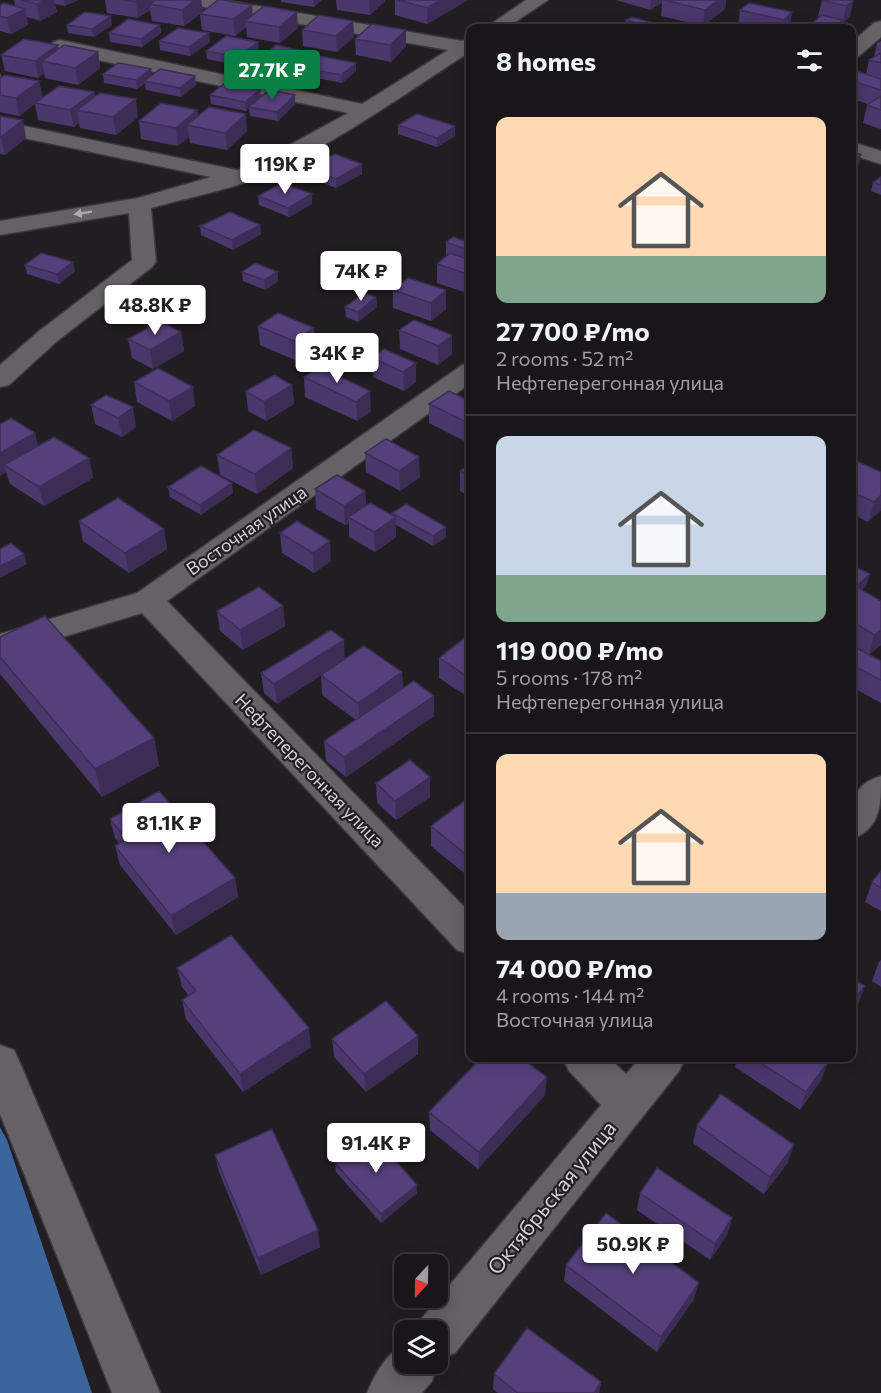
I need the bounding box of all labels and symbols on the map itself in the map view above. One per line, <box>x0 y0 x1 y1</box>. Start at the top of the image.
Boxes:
pin: 27.7K ₽ <box>217 50 327 101</box>
pin: 119K ₽ <box>236 144 334 195</box>
one-way arrow <box>73 209 92 218</box>
pin: 74K ₽ <box>319 251 403 302</box>
pin: 48.8K ₽ <box>100 285 210 336</box>
pin: 34K ₽ <box>295 333 379 384</box>
street label: Восточная улица <box>182 480 310 580</box>
street label: Нефтеперегонная улица <box>231 689 389 851</box>
pin: 81.1K ₽ <box>114 803 224 854</box>
street label: Октябрьская улица <box>481 1115 621 1279</box>
pin: 91.4K ₽ <box>321 1123 431 1174</box>
pin: 50.9K ₽ <box>578 1224 688 1275</box>
north arrow <box>394 1254 448 1308</box>

